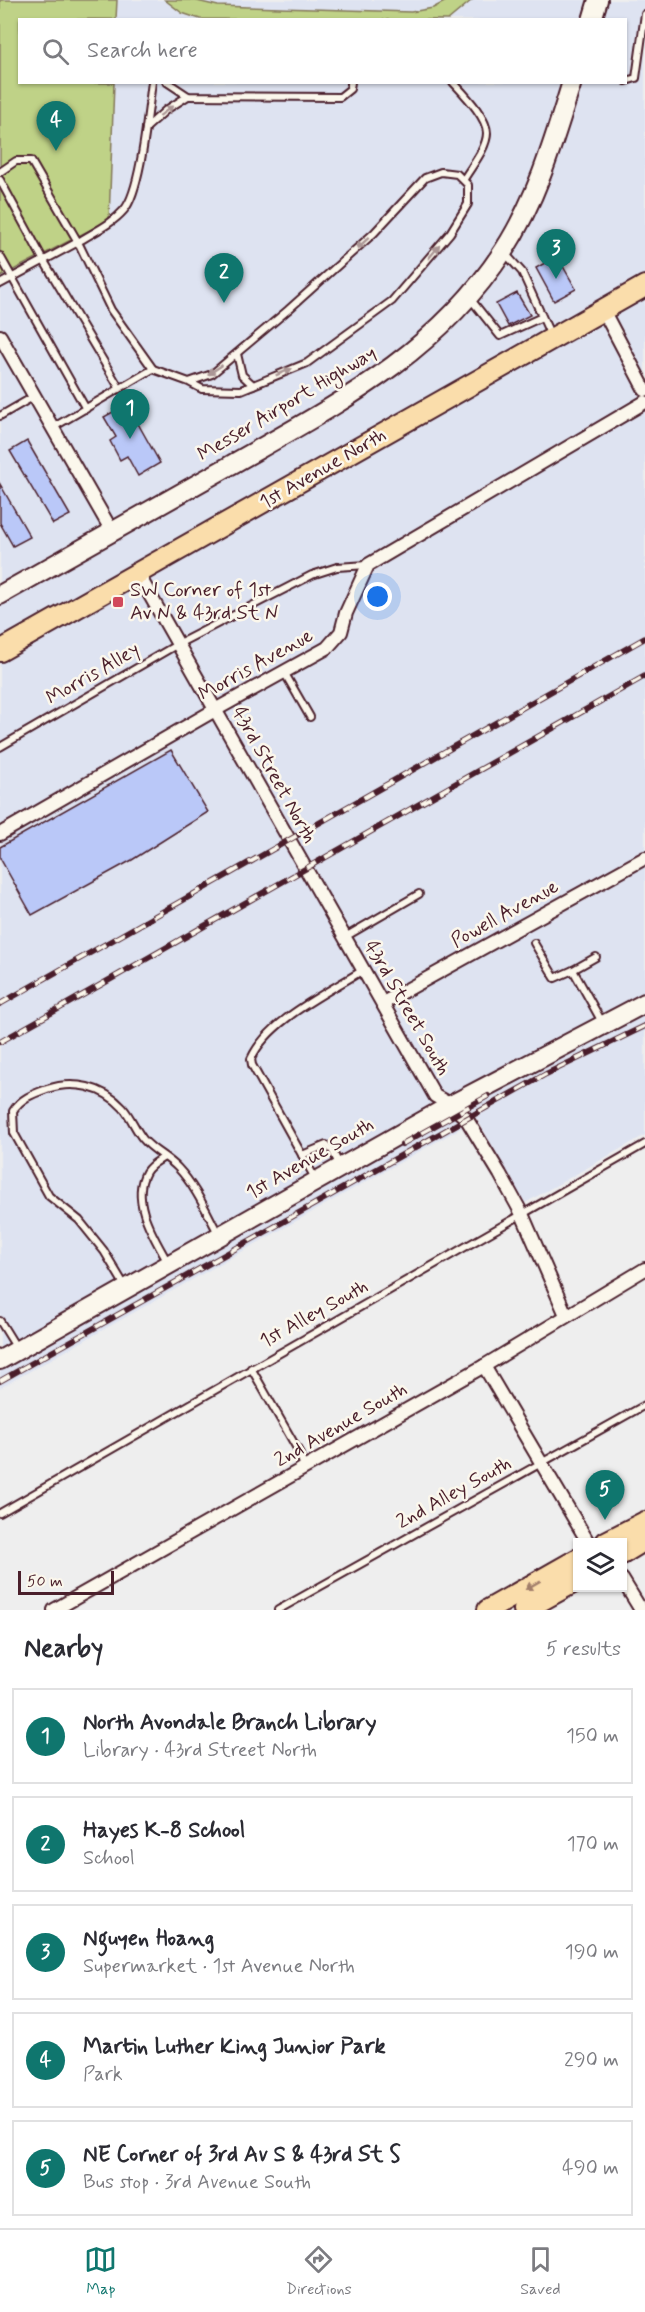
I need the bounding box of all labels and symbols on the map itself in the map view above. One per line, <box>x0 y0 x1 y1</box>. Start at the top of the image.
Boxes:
pin: 4 <box>36 102 76 151</box>
one-way arrow <box>158 105 174 117</box>
pin: 3 <box>536 230 576 279</box>
one-way arrow <box>356 236 371 249</box>
one-way arrow <box>427 245 440 260</box>
pin: 2 <box>204 254 244 303</box>
street label: Messer Airport Highway <box>192 340 382 469</box>
one-way arrow <box>208 364 224 376</box>
one-way arrow <box>275 367 293 376</box>
pin: 1 <box>110 390 150 439</box>
street label: 1st Avenue North <box>255 422 391 516</box>
place label: SW Corner of 1st Av N & 43rd St N <box>130 577 279 627</box>
your location <box>363 582 392 611</box>
marker: SW Corner of 1st Av N & 43rd St N <box>111 595 125 609</box>
street label: Morris Avenue <box>194 622 318 708</box>
street label: Morris Alley <box>41 636 145 712</box>
street label: 43rd Street North <box>225 702 323 848</box>
street label: Powell Avenue <box>446 873 564 955</box>
street label: 43rd Street South <box>357 935 457 1081</box>
street label: 1st Avenue South <box>241 1111 379 1207</box>
street label: 1st Alley South <box>255 1273 373 1355</box>
street label: 2nd Avenue South <box>270 1376 412 1474</box>
street label: 2nd Alley South <box>392 1450 516 1536</box>
pin: 5 <box>586 1470 624 1520</box>
scale bar <box>18 1568 114 1596</box>
one-way arrow <box>524 1580 541 1590</box>

